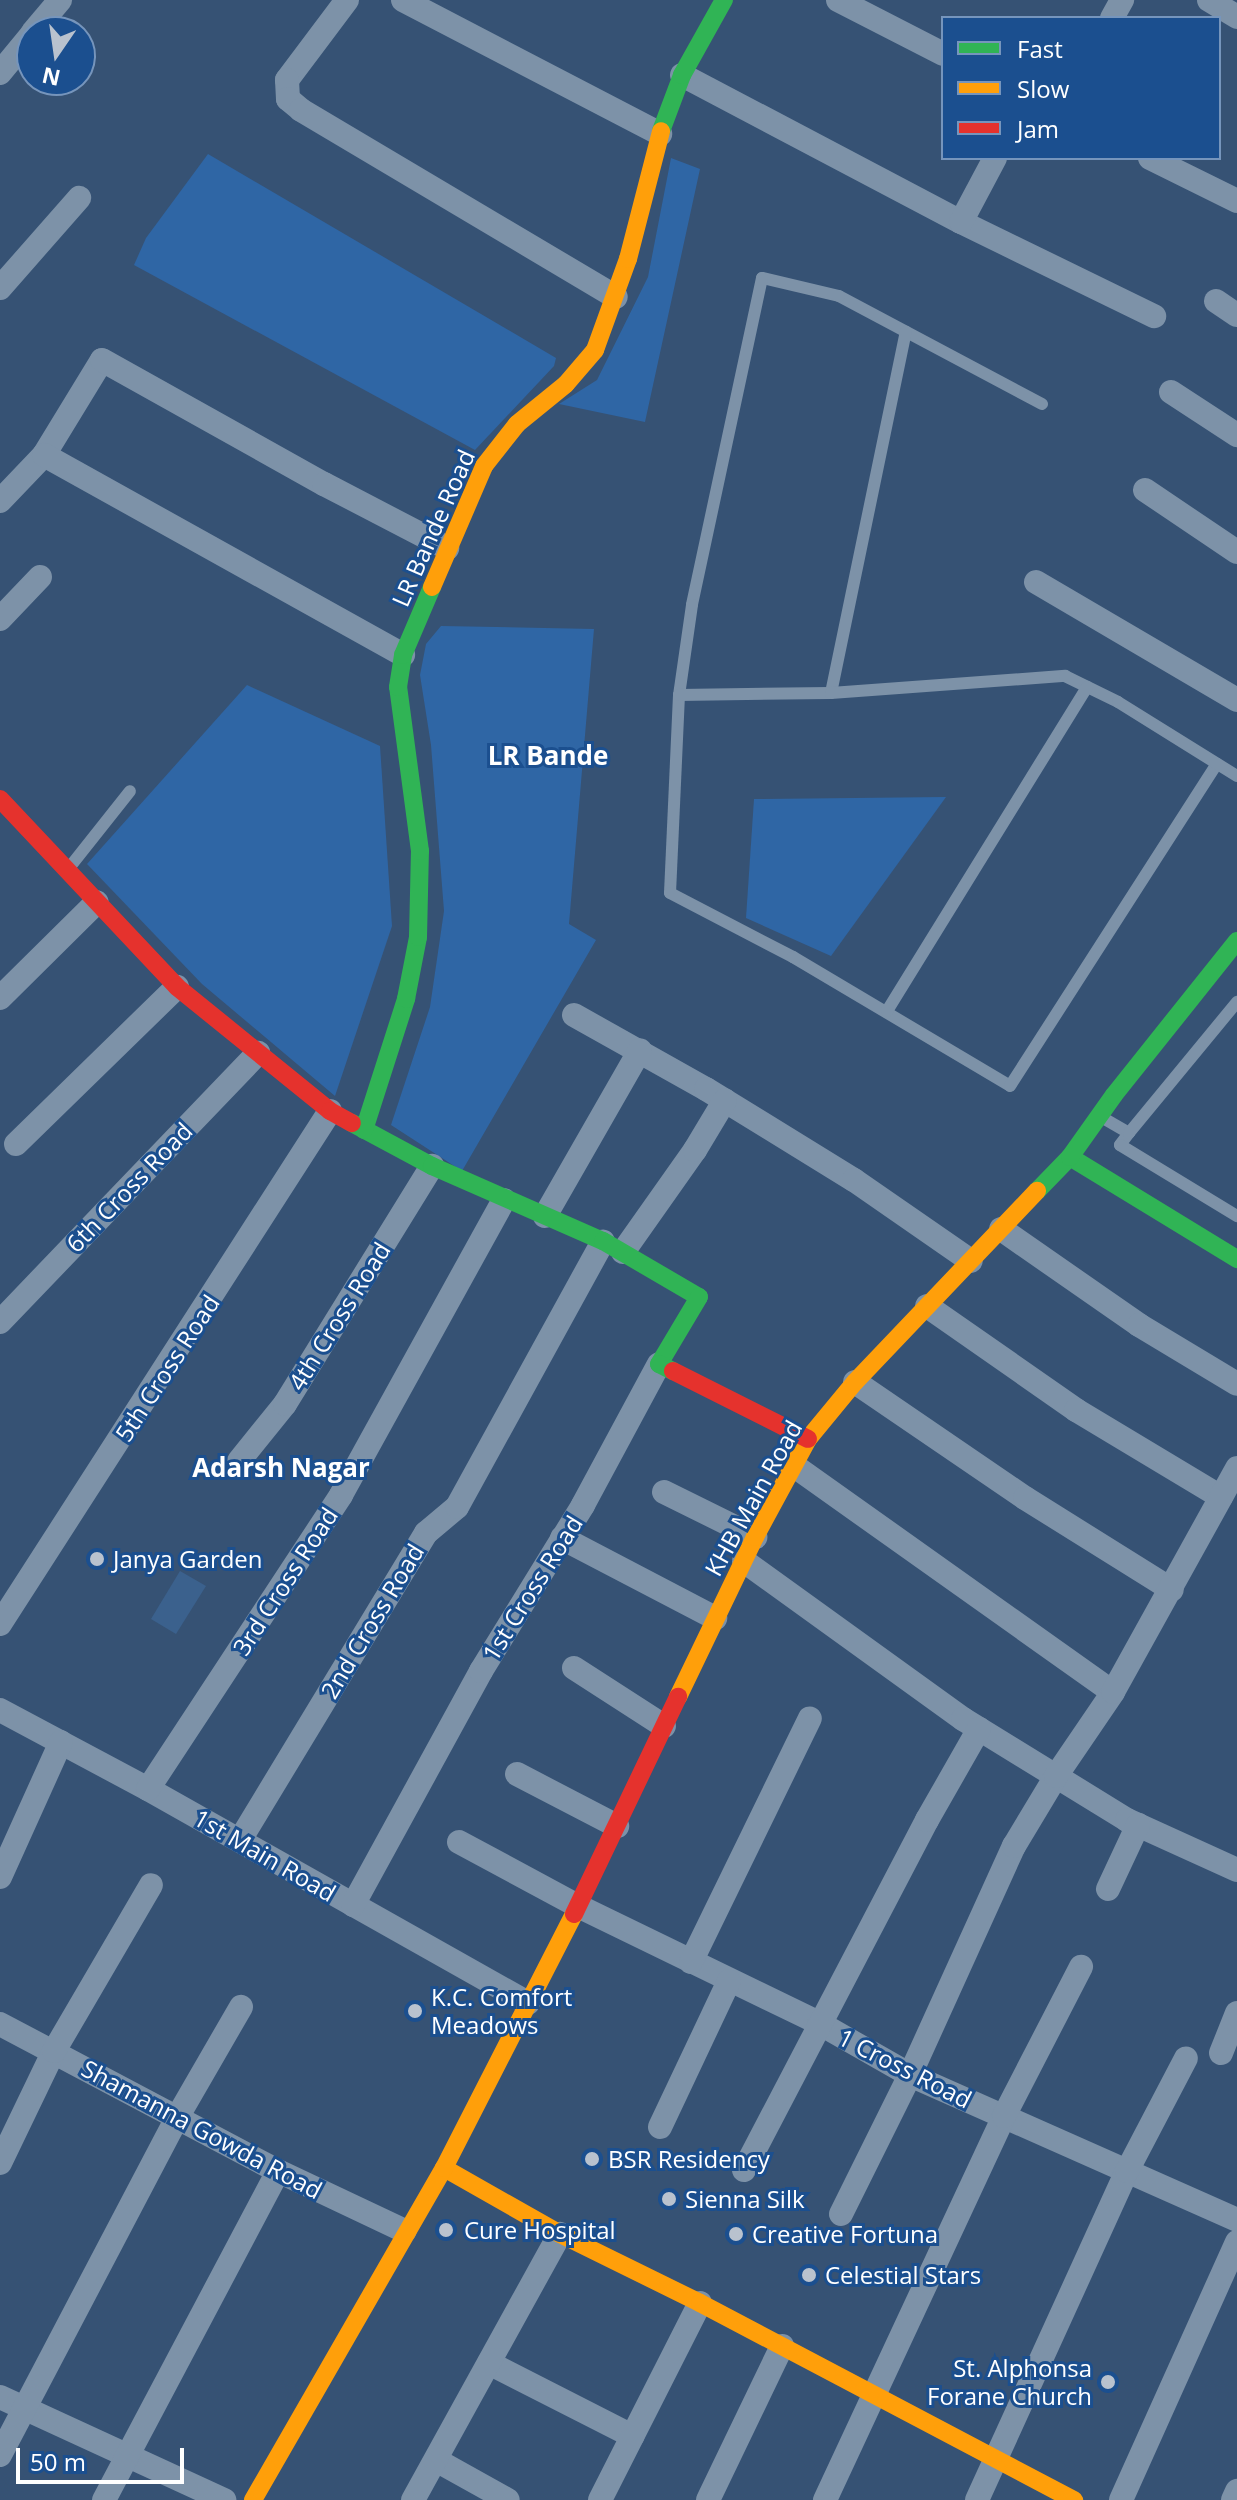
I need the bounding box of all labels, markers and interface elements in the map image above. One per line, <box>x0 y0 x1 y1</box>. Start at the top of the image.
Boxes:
north arrow <box>16 16 96 96</box>
legend <box>941 16 1221 160</box>
text: Fast <box>1017 32 1063 65</box>
text: N <box>39 61 63 94</box>
text: Slow <box>1017 72 1069 105</box>
text: Jam <box>1017 112 1059 145</box>
street label: LR Bande Road <box>386 445 480 611</box>
district label: LR Bande <box>488 740 608 772</box>
street label: 6th Cross Road <box>60 1116 198 1258</box>
street label: 4th Cross Road <box>282 1237 396 1395</box>
street label: 5th Cross Road <box>109 1289 225 1447</box>
street label: KHB Main Road <box>698 1415 808 1581</box>
district label: Adarsh Nagar <box>192 1452 370 1484</box>
street label: 3rd Cross Road <box>227 1502 343 1660</box>
street label: 1st Cross Road <box>476 1510 588 1666</box>
street label: 2nd Cross Road <box>315 1539 429 1703</box>
place label: Janya Garden <box>113 1545 263 1573</box>
marker: Janya Garden <box>88 1550 106 1568</box>
street label: 1st Main Road <box>189 1803 341 1907</box>
place label: K.C. Comfort Meadows <box>431 1983 572 2039</box>
marker: K.C. Comfort Meadows <box>406 2002 424 2020</box>
street label: 1 Cross Road <box>834 2022 976 2114</box>
street label: Shamanna Gowda Road <box>77 2053 327 2205</box>
place label: BSR Residency <box>608 2145 770 2173</box>
marker: BSR Residency <box>583 2150 601 2168</box>
place label: Sienna Silk <box>685 2185 805 2213</box>
marker: Sienna Silk <box>660 2190 678 2208</box>
place label: Cure Hospital <box>464 2216 616 2244</box>
marker: Cure Hospital <box>435 2219 457 2241</box>
place label: Creative Fortuna <box>752 2220 938 2248</box>
marker: Creative Fortuna <box>727 2225 745 2243</box>
place label: Celestial Stars <box>825 2261 981 2289</box>
marker: Celestial Stars <box>800 2266 818 2284</box>
place label: St. Alphonsa Forane Church <box>927 2354 1092 2410</box>
marker: St. Alphonsa Forane Church <box>1099 2373 1117 2391</box>
scale bar <box>20 2432 188 2482</box>
text: 50 m <box>30 2445 86 2478</box>

